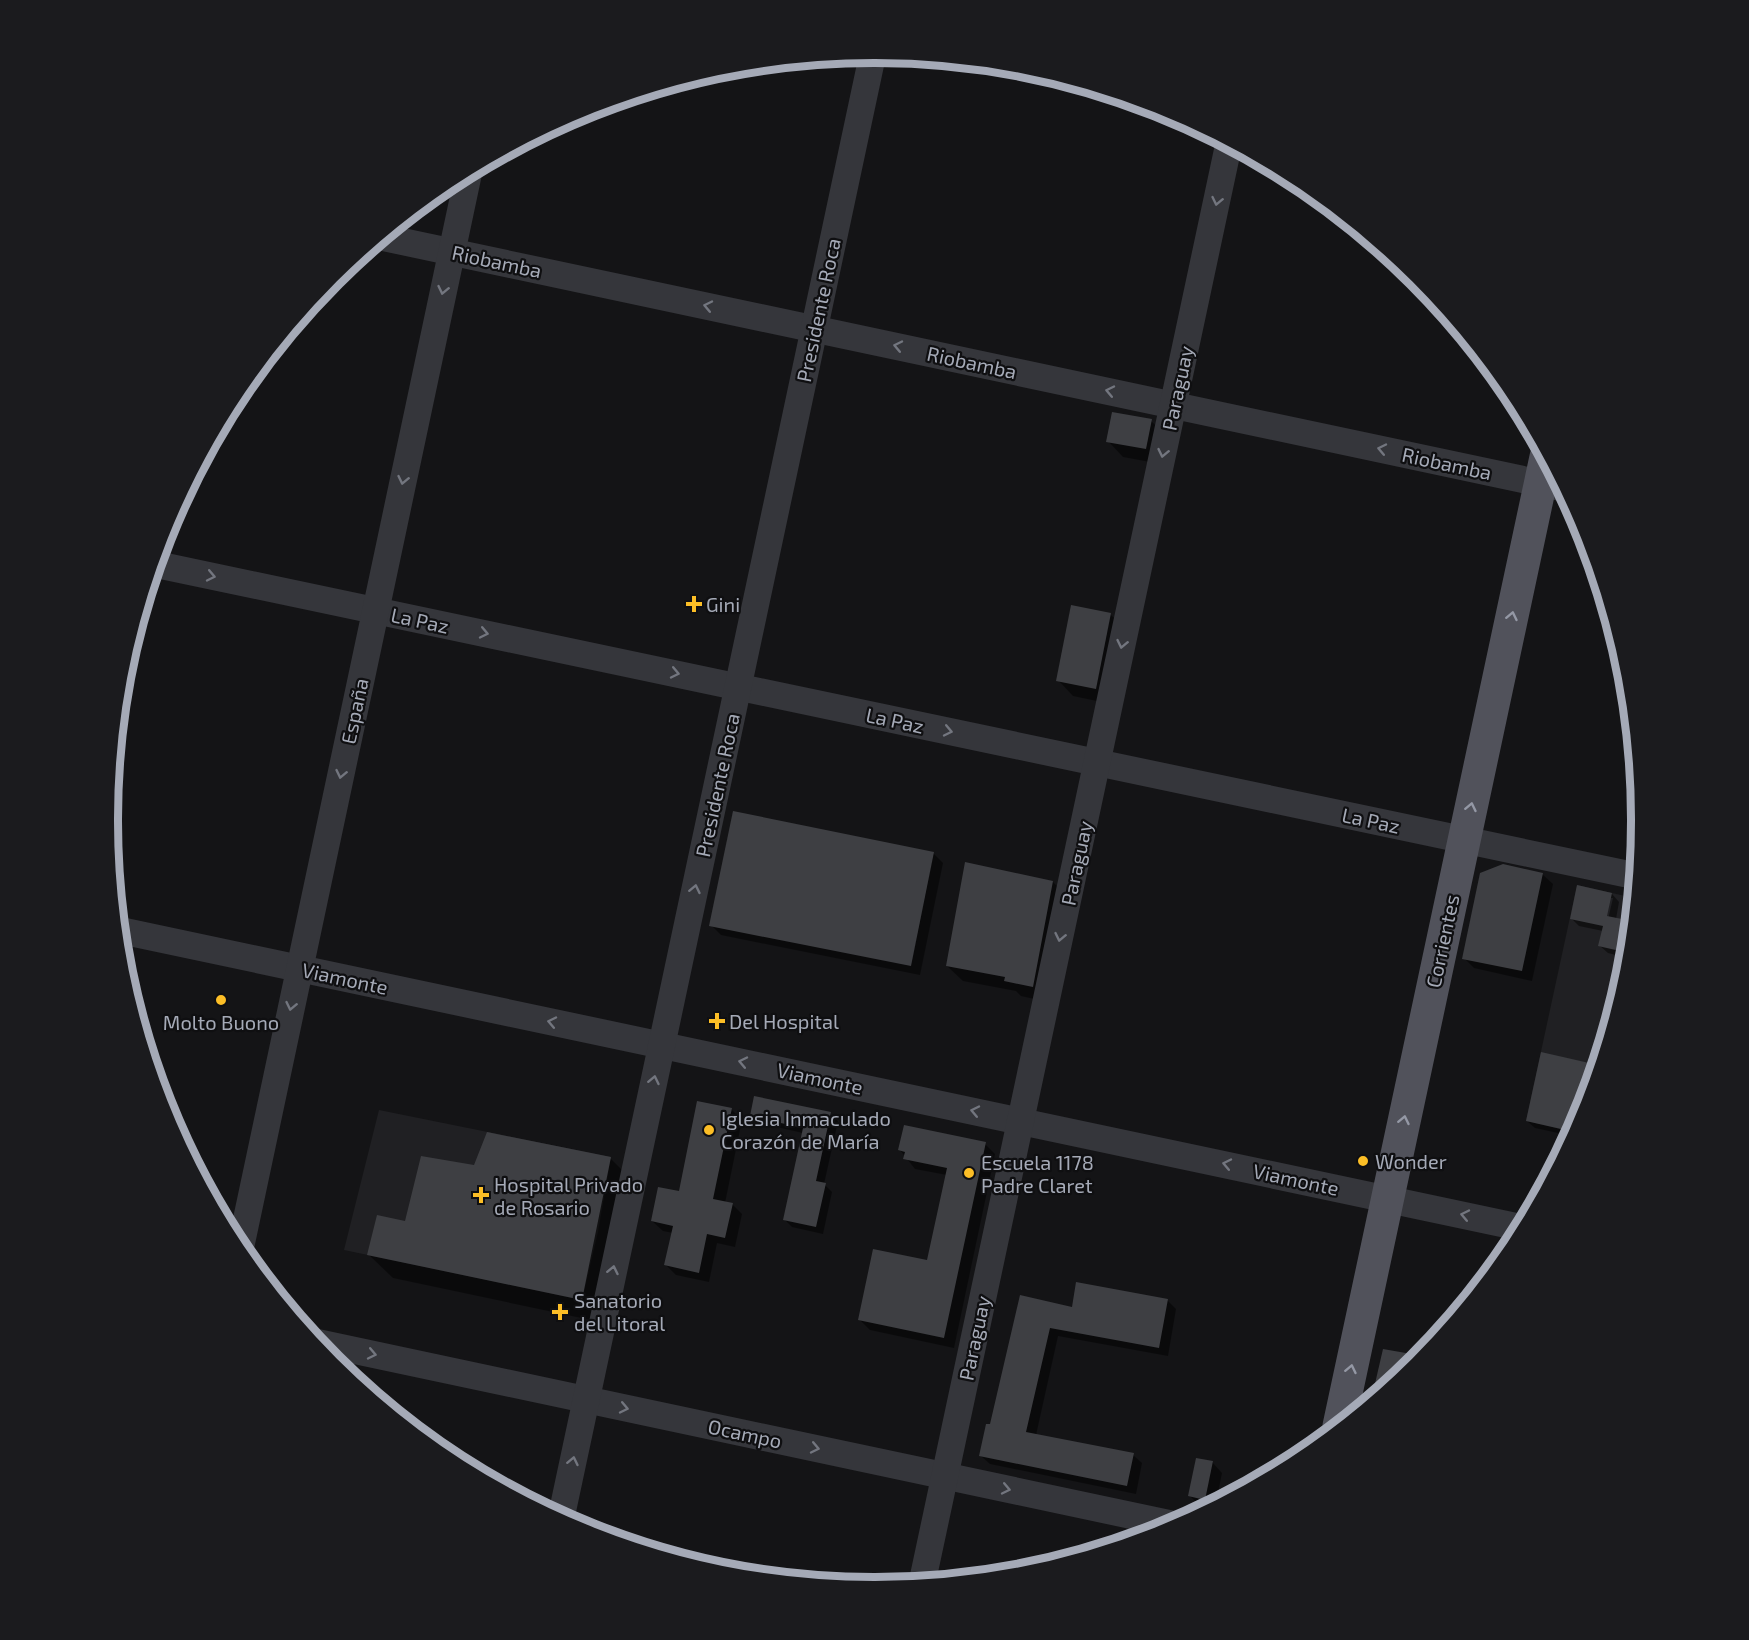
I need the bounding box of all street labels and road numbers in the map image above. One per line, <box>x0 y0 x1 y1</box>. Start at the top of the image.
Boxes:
street label: Presidente Roca <box>791 236 845 384</box>
street label: Riobamba <box>450 240 544 282</box>
street label: Riobamba <box>925 341 1019 383</box>
street label: Paraguay <box>1156 343 1198 432</box>
street label: Riobamba <box>1400 442 1494 484</box>
street label: La Paz <box>389 602 451 638</box>
street label: España <box>335 676 373 746</box>
street label: La Paz <box>864 702 926 738</box>
street label: Presidente Roca <box>690 711 744 859</box>
street label: La Paz <box>1340 802 1402 838</box>
street label: Paraguay <box>1055 818 1097 907</box>
street label: Corrientes <box>1420 892 1464 990</box>
street label: Viamonte <box>300 957 390 999</box>
street label: Viamonte <box>775 1057 865 1099</box>
street label: Viamonte <box>1251 1158 1341 1200</box>
street label: Paraguay <box>953 1293 995 1382</box>
street label: Ocampo <box>706 1414 784 1452</box>

